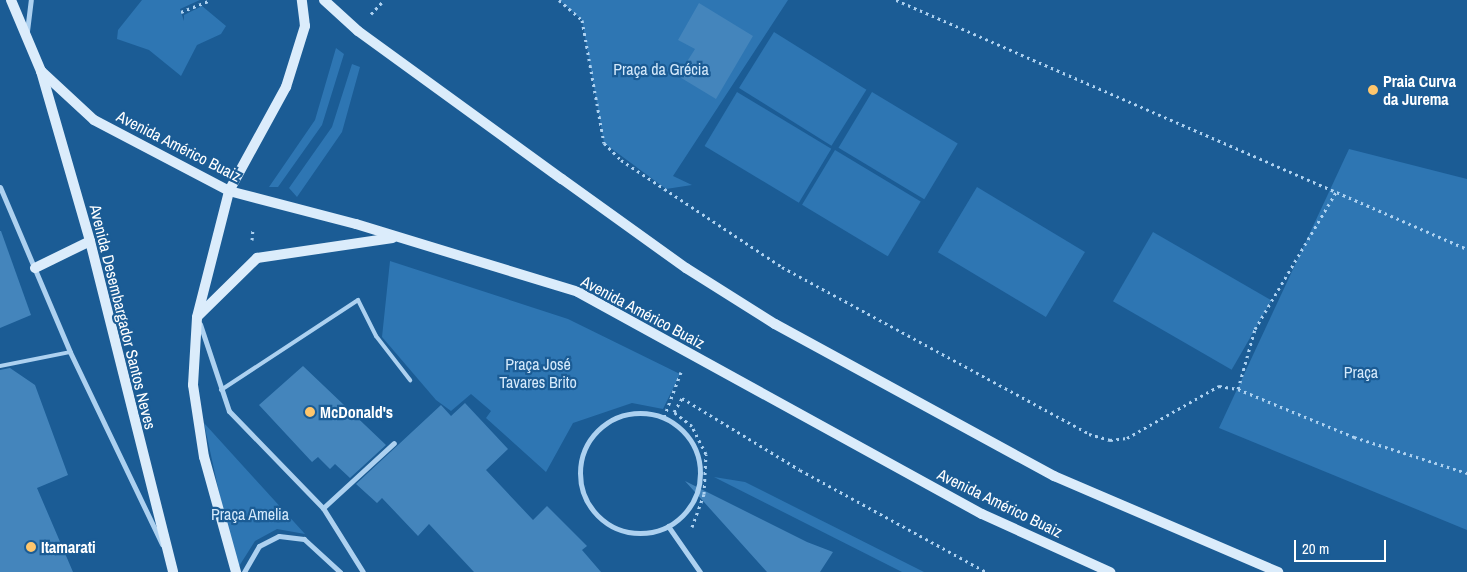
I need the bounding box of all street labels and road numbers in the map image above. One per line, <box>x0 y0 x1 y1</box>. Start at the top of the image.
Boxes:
street label: Avenida Américo Buaiz <box>113 106 245 186</box>
street label: Avenida Desembargador Santos Neves <box>86 203 160 431</box>
street label: Avenida Américo Buaiz <box>578 271 708 353</box>
street label: Avenida Américo Buaiz <box>934 464 1066 542</box>

